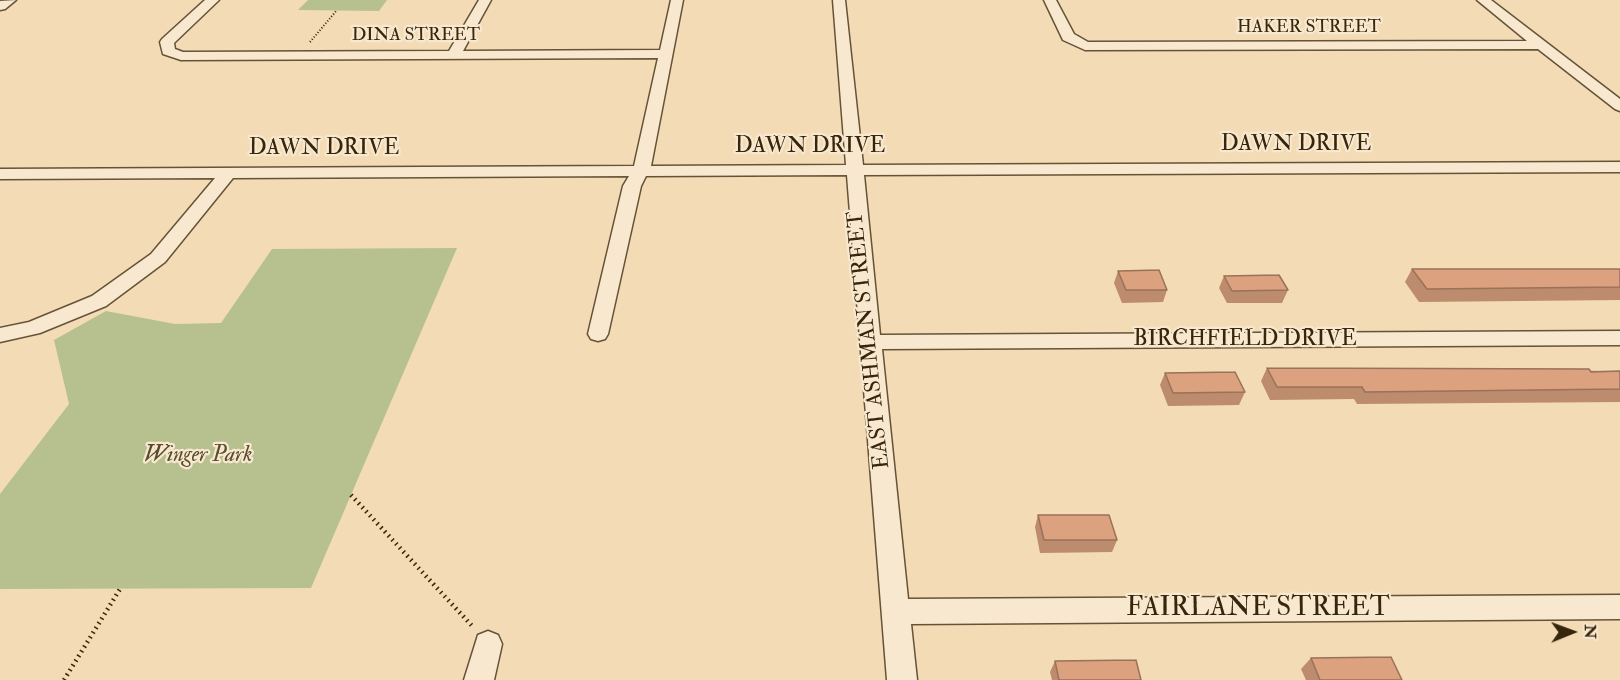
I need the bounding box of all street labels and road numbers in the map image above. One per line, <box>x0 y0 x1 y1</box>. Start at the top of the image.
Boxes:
street label: HAKER STREET <box>1237 17 1381 39</box>
street label: DINA STREET <box>352 25 480 47</box>
street label: DAWN DRIVE <box>1221 132 1371 158</box>
street label: DAWN DRIVE <box>735 134 885 160</box>
street label: DAWN DRIVE <box>249 136 399 162</box>
street label: EAST ASHMAN STREET <box>843 210 897 470</box>
street label: BIRCHFIELD DRIVE <box>1133 327 1357 353</box>
street label: FAIRLANE STREET <box>1126 593 1390 625</box>

